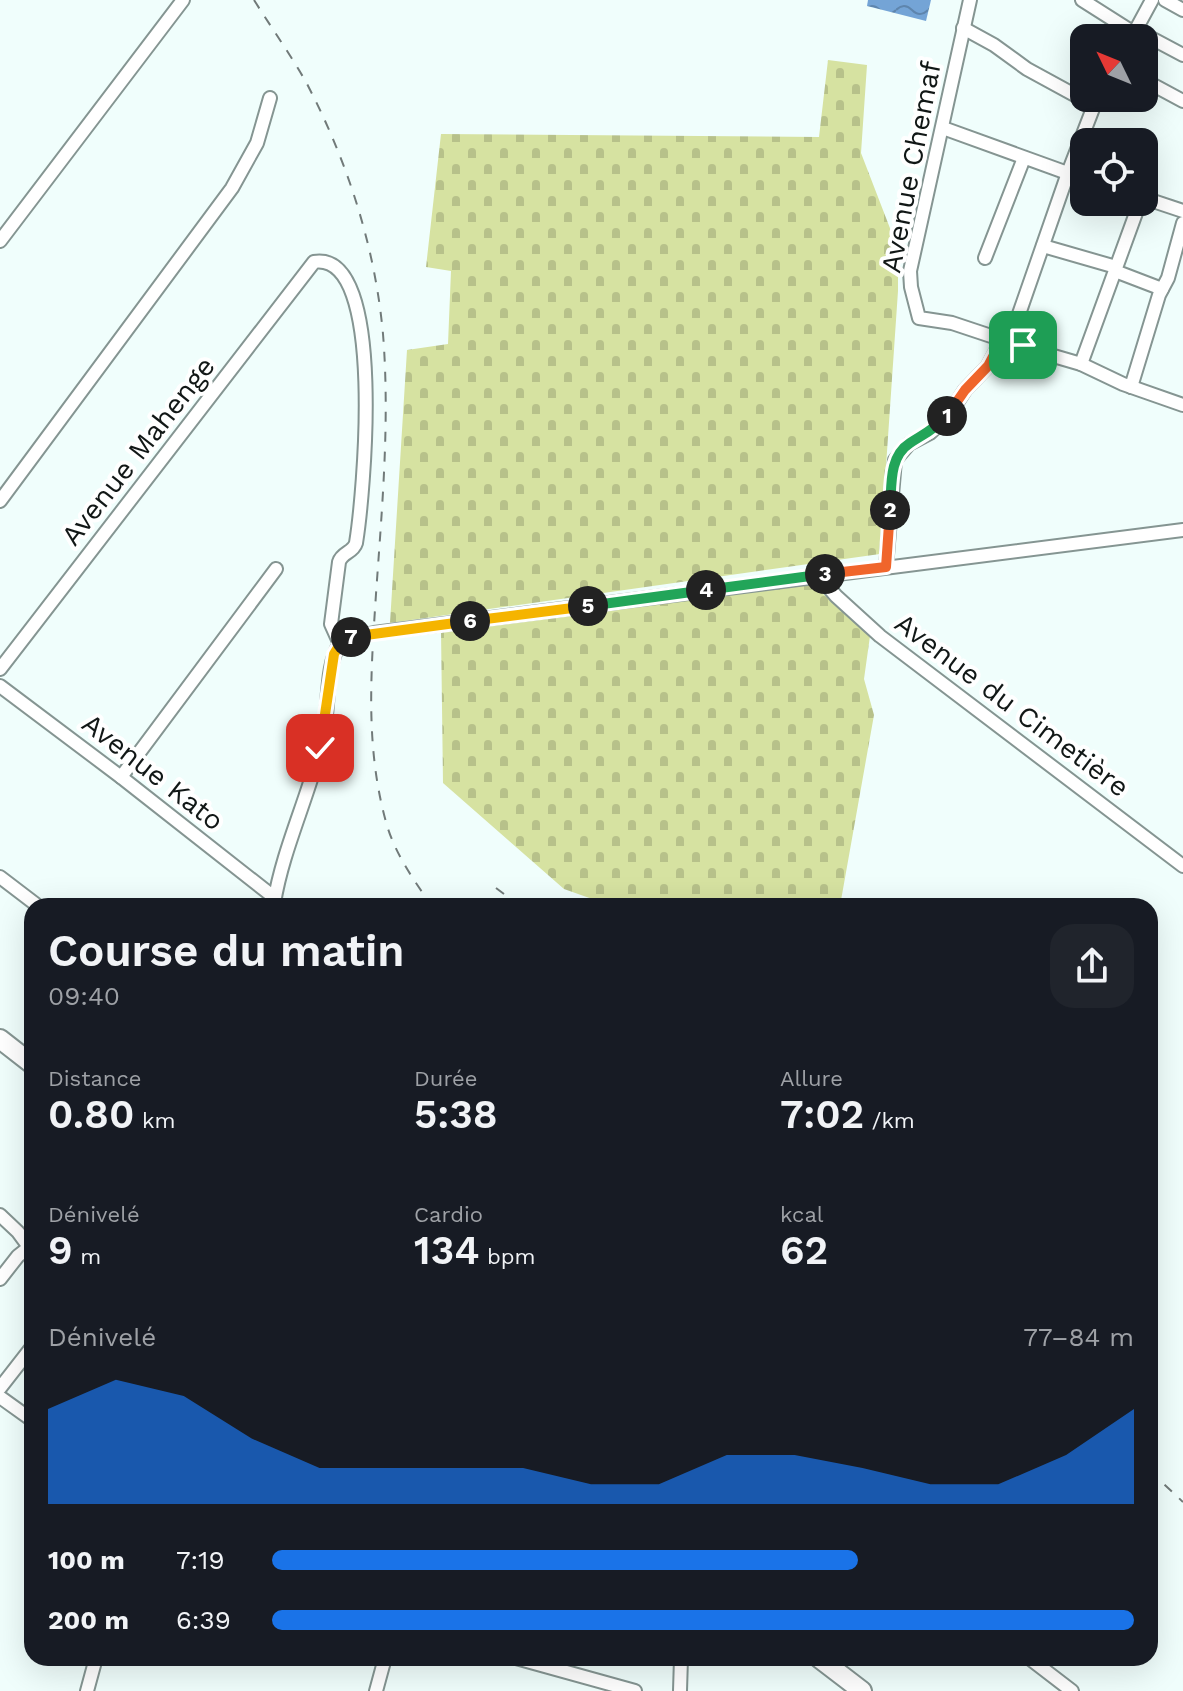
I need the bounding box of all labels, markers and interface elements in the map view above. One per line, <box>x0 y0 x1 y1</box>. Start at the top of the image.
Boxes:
north arrow <box>1070 24 1158 112</box>
map controls <box>1070 24 1158 216</box>
street label: Avenue Chemaf <box>874 58 948 276</box>
button: locate <box>1070 128 1158 216</box>
pin <box>989 311 1057 379</box>
icon: arrive <box>1001 323 1045 367</box>
street label: Avenue Mahenge <box>54 350 222 552</box>
pin: 1 <box>927 396 967 436</box>
text: 1 <box>942 403 952 428</box>
pin: 2 <box>870 490 910 530</box>
text: 2 <box>883 497 897 522</box>
pin: 3 <box>805 554 845 594</box>
text: 3 <box>818 561 832 586</box>
pin: 4 <box>686 570 726 610</box>
text: 4 <box>699 577 713 602</box>
pin: 5 <box>568 586 608 626</box>
text: 5 <box>582 593 594 618</box>
pin: 6 <box>450 601 490 641</box>
street label: Avenue du Cimetière <box>888 606 1136 804</box>
text: 6 <box>463 608 477 633</box>
pin: 7 <box>331 617 371 657</box>
text: 7 <box>344 624 358 649</box>
street label: Avenue Kato <box>76 707 230 837</box>
pin <box>286 714 354 782</box>
icon: check <box>298 726 342 770</box>
button: share <box>1050 924 1134 1008</box>
text: Course du matin <box>48 925 405 977</box>
text: 09:40 <box>48 981 120 1011</box>
text: Distance <box>48 1066 142 1091</box>
text: Durée <box>414 1066 477 1091</box>
text: Allure <box>780 1066 843 1091</box>
text: 0.80 <box>48 1091 134 1138</box>
text: 5:38 <box>414 1091 498 1138</box>
text: 7:02 <box>780 1091 864 1138</box>
text: km <box>134 1108 175 1133</box>
text: /km <box>864 1108 915 1133</box>
text: Dénivelé <box>48 1202 140 1227</box>
text: Cardio <box>414 1202 483 1227</box>
text: kcal <box>780 1202 824 1227</box>
text: 9 <box>48 1227 73 1274</box>
text: 134 <box>414 1227 480 1274</box>
text: 62 <box>780 1227 828 1274</box>
text: m <box>73 1244 101 1269</box>
text: bpm <box>480 1244 536 1269</box>
text: Dénivelé <box>48 1322 156 1352</box>
text: 77–84 m <box>1023 1322 1134 1352</box>
text: 100 m <box>48 1545 125 1575</box>
text: 7:19 <box>176 1545 224 1575</box>
text: 200 m <box>48 1605 129 1635</box>
text: 6:39 <box>176 1605 231 1635</box>

